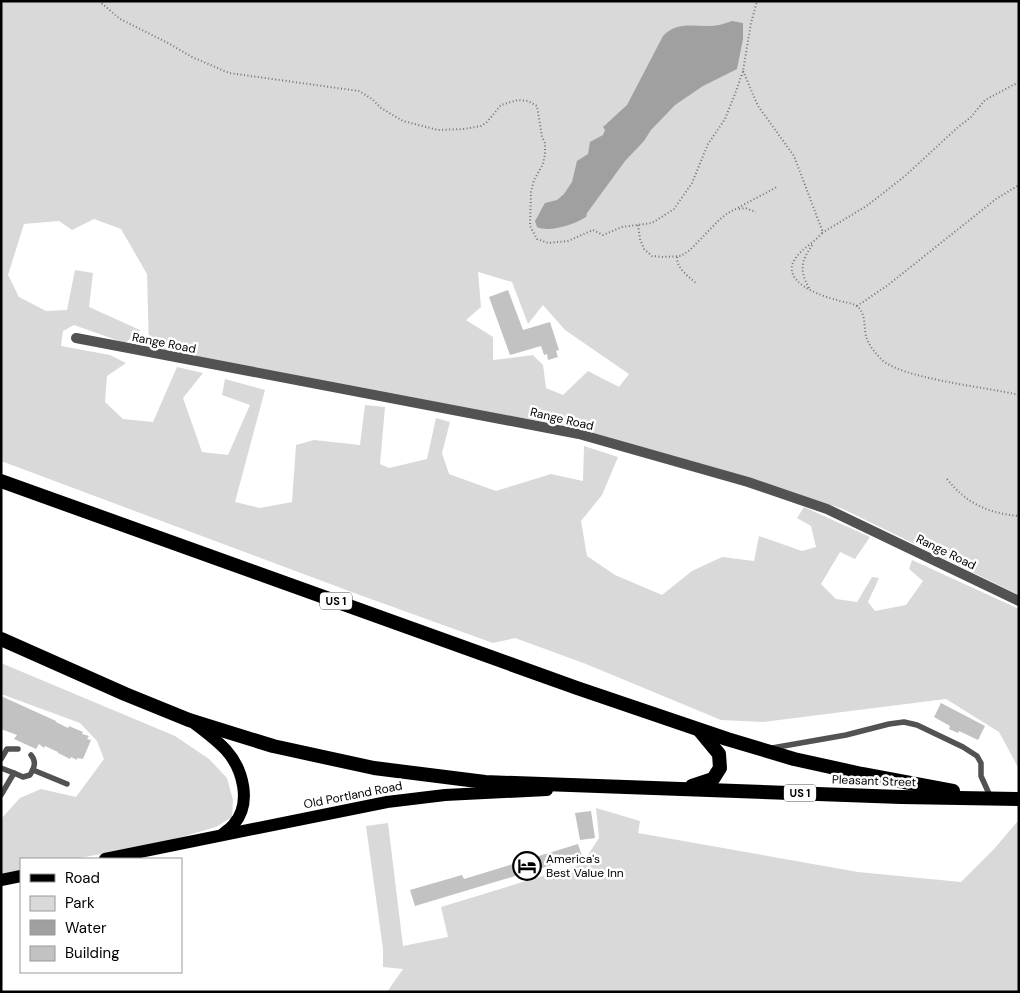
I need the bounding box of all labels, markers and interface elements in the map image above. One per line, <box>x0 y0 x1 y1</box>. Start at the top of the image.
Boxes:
street label: Range Road <box>131 329 197 357</box>
street label: Range Road <box>529 404 595 434</box>
street label: Range Road <box>913 531 979 573</box>
road number: US 1 <box>320 592 352 610</box>
street label: Pleasant Street <box>832 772 917 790</box>
street label: Old Portland Road <box>302 778 404 812</box>
road number: US 1 <box>784 784 816 801</box>
hotel icon: America's Best Value Inn <box>512 851 542 881</box>
place label: America's Best Value Inn <box>546 851 624 881</box>
legend <box>20 858 182 973</box>
text: Road <box>65 868 100 888</box>
text: Park <box>65 893 95 913</box>
text: Water <box>65 918 107 938</box>
text: Building <box>65 943 120 963</box>

